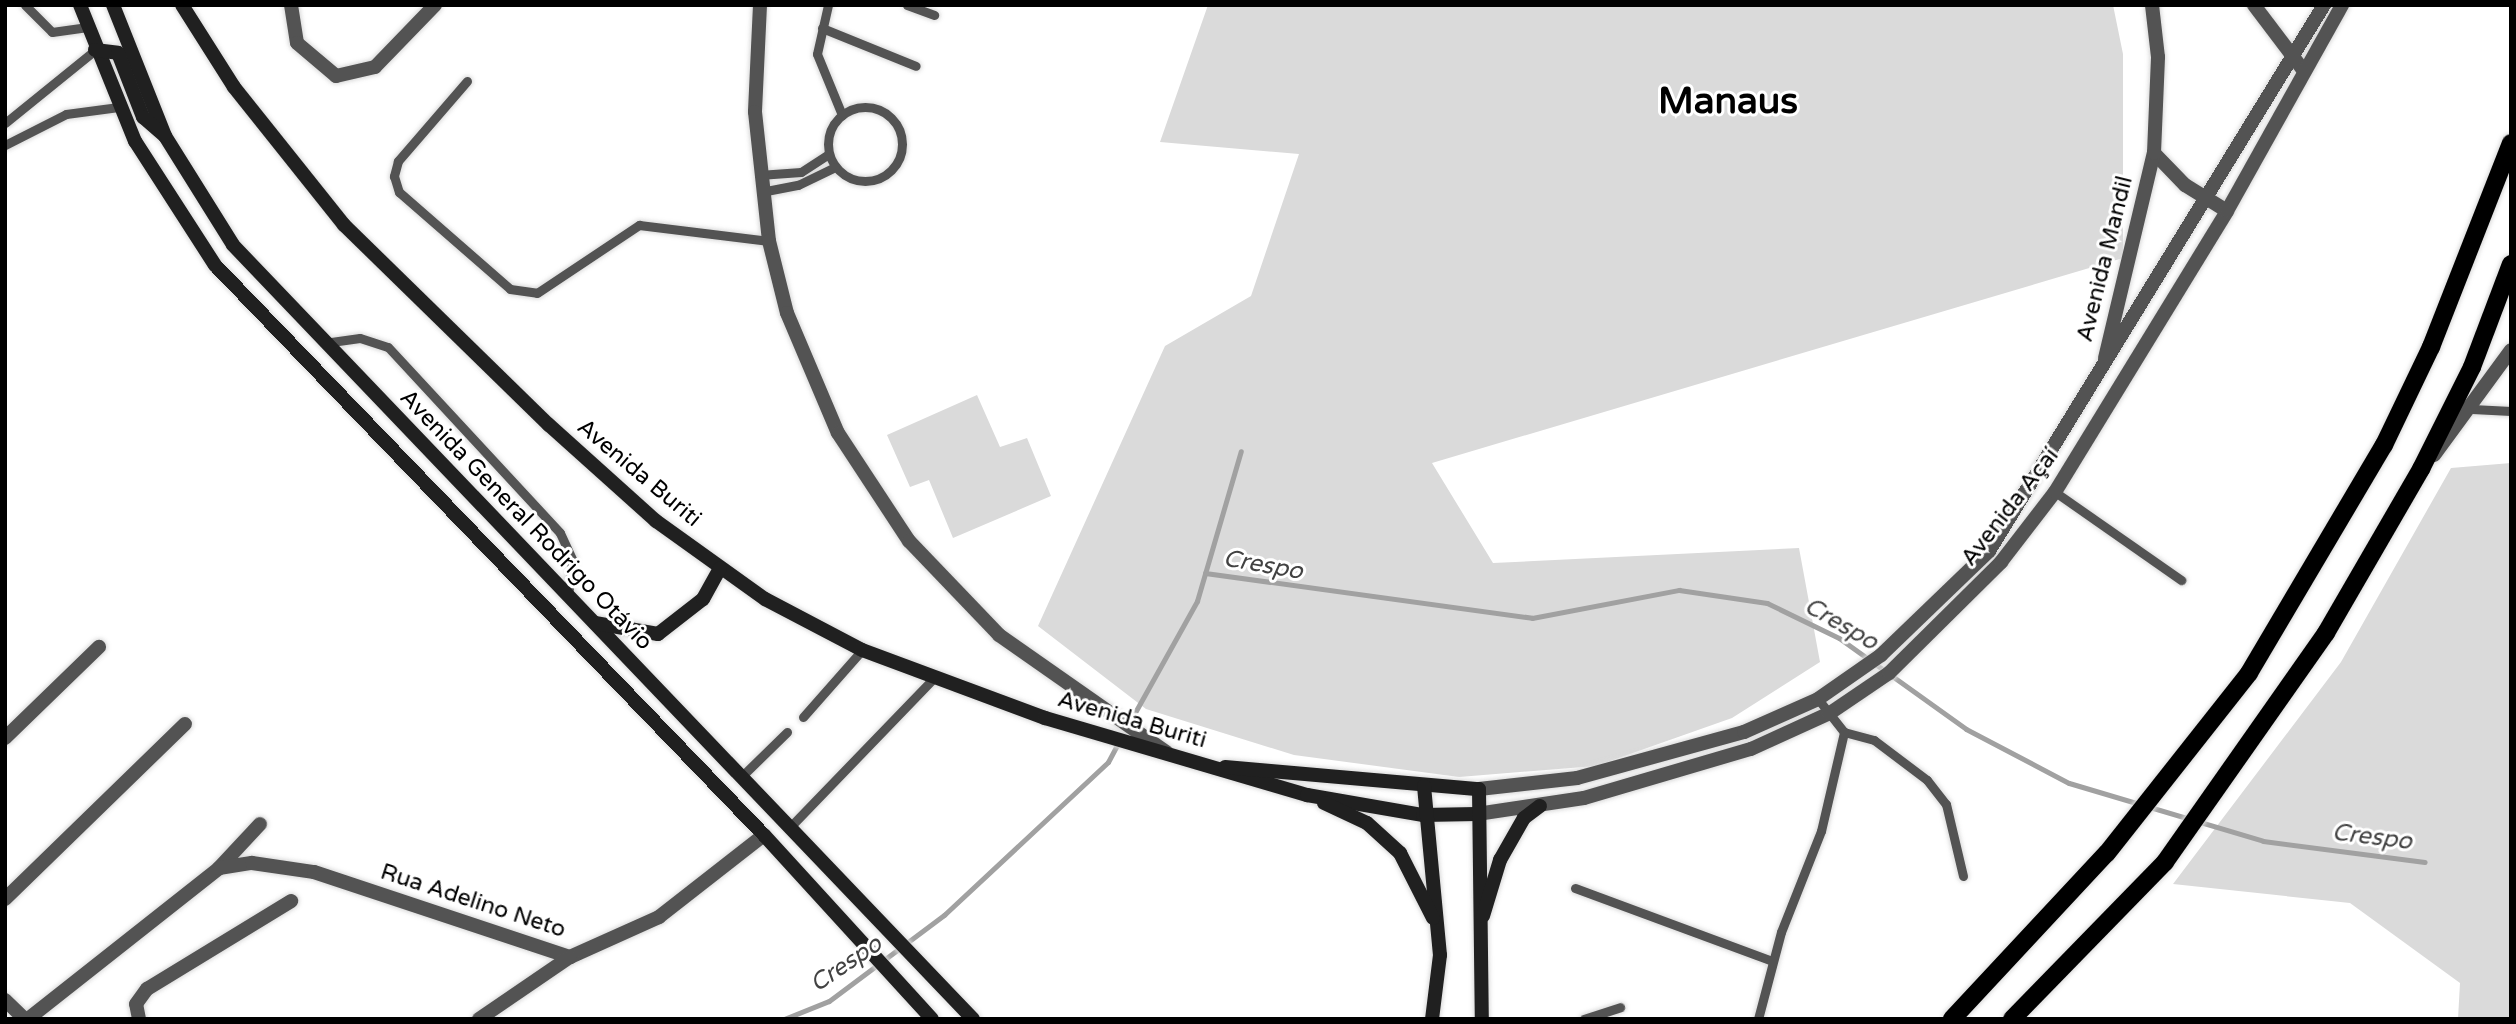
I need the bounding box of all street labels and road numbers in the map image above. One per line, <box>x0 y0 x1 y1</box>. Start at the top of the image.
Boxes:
street label: Avenida Mandil <box>2071 173 2139 345</box>
street label: Avenida General Rodrigo Otávio <box>394 384 658 656</box>
street label: Avenida Buriti <box>571 413 707 533</box>
street label: Avenida Açaí <box>1955 442 2065 572</box>
street label: Avenida Buriti <box>1054 686 1210 754</box>
street label: Rua Adelino Neto <box>377 858 569 944</box>

